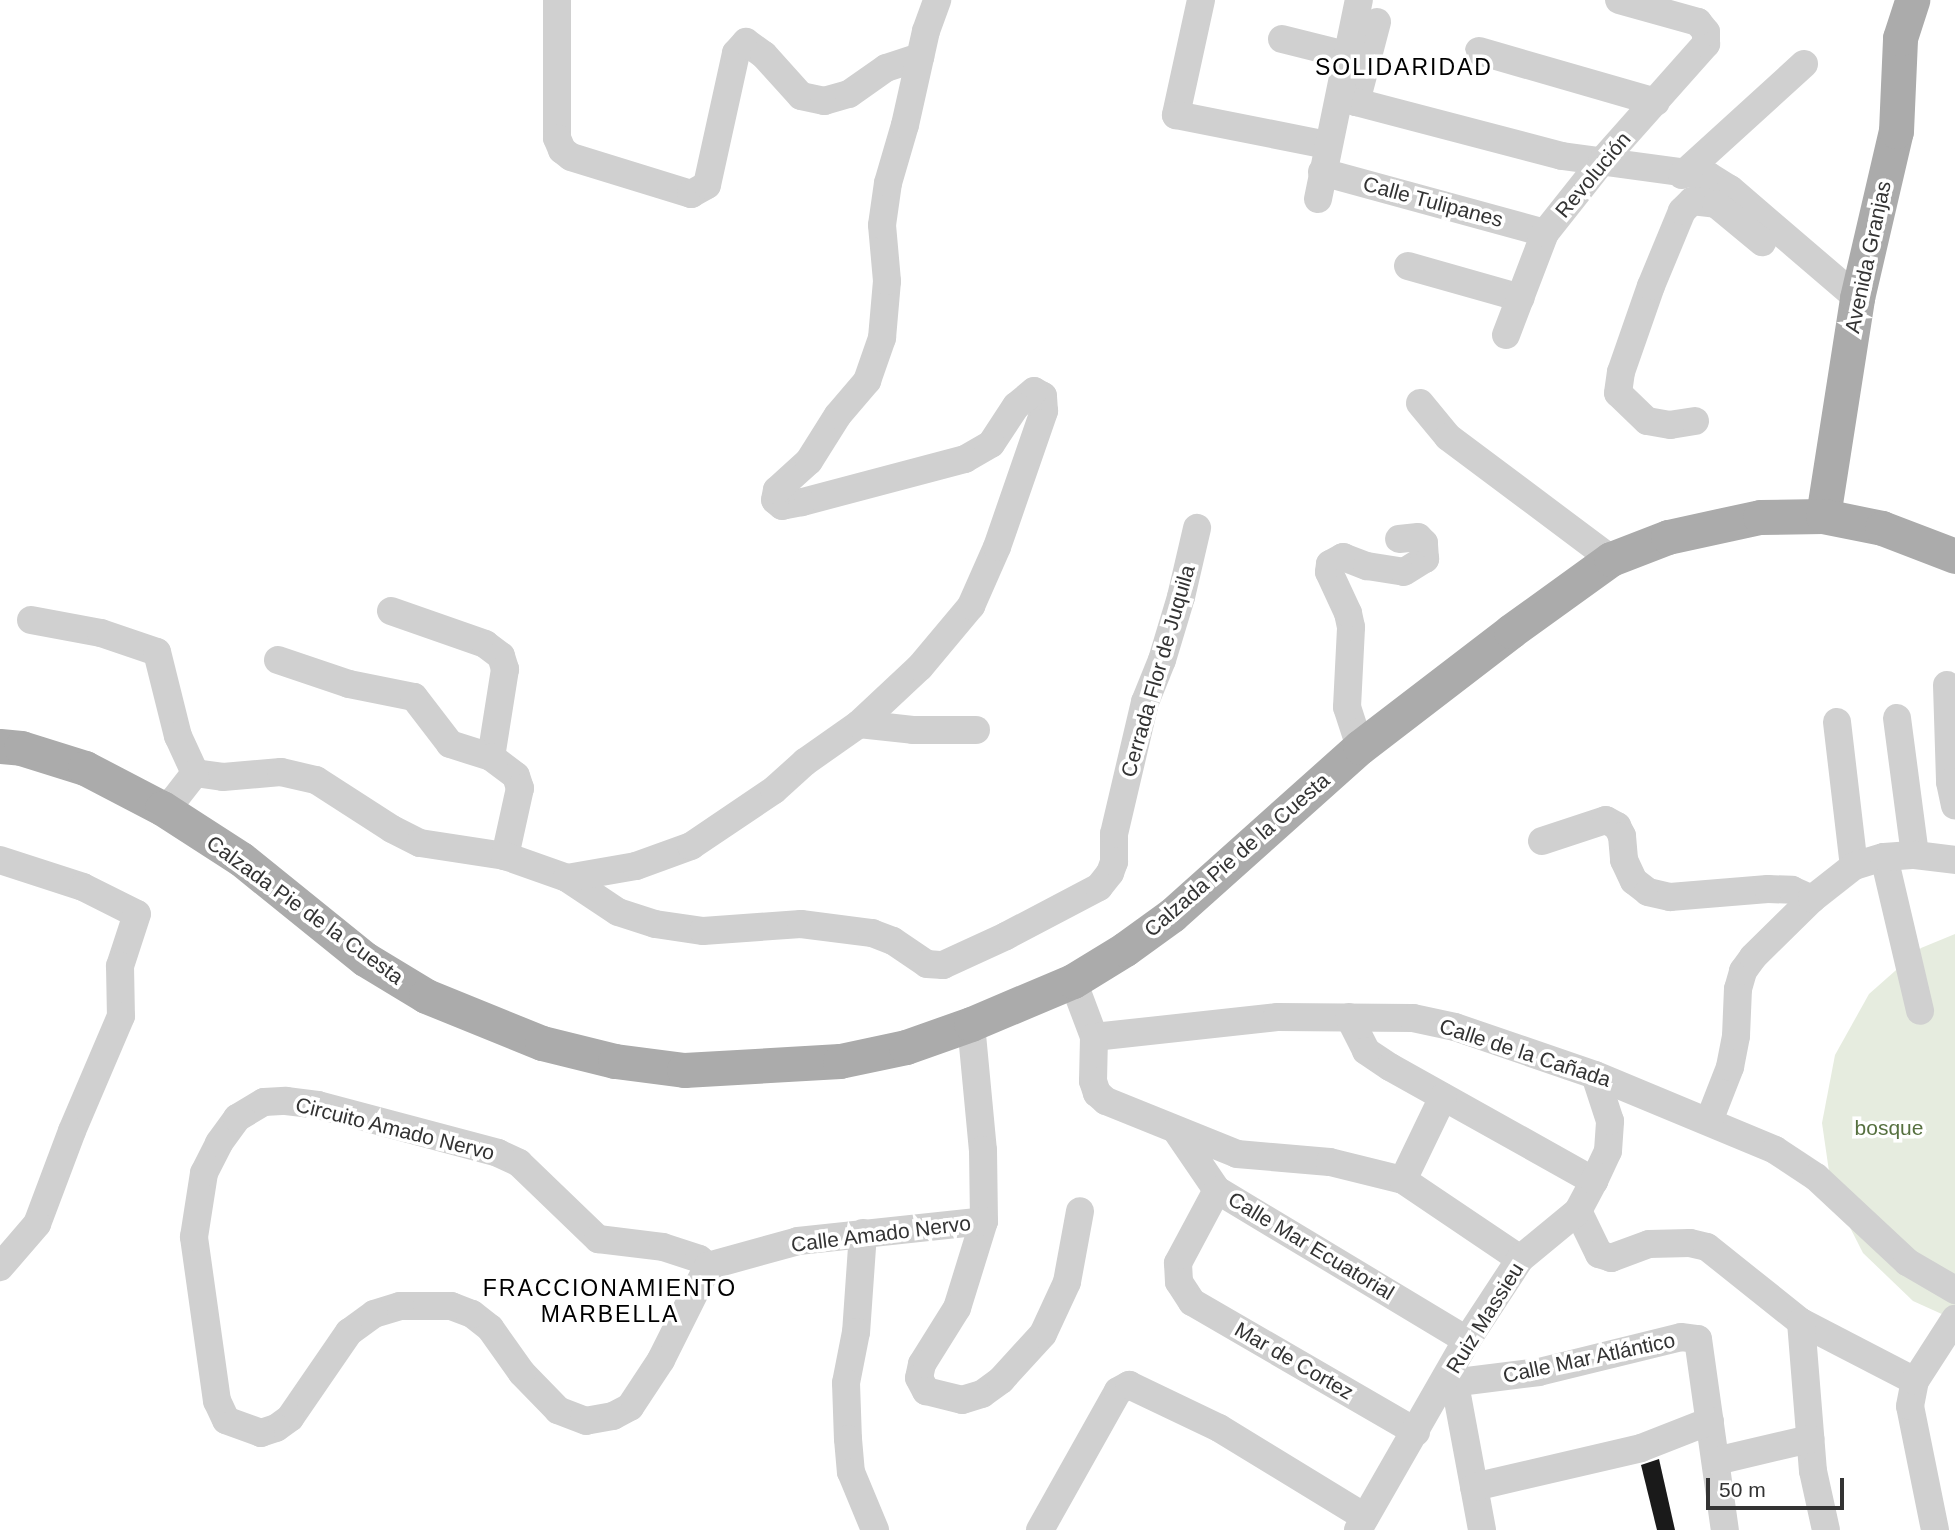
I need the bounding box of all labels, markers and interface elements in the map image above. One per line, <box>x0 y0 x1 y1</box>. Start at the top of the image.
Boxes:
district label: SOLIDARIDAD <box>1316 53 1492 81</box>
street label: Revolución <box>1550 127 1636 223</box>
street label: Calle Tulipanes <box>1360 171 1506 233</box>
street label: Avenida Granjas <box>1840 179 1896 335</box>
street label: Cerrada Flor de Juquila <box>1116 562 1200 780</box>
street label: Calzada Pie de la Cuesta <box>1139 768 1335 942</box>
street label: Calzada Pie de la Cuesta <box>202 830 408 990</box>
street label: Calle de la Cañada <box>1436 1013 1614 1093</box>
street label: Circuito Amado Nervo <box>292 1092 498 1166</box>
park label: bosque <box>1855 1115 1923 1141</box>
street label: Calle Mar Ecuatorial <box>1223 1187 1399 1305</box>
street label: Calle Amado Nervo <box>789 1210 973 1258</box>
street label: Ruiz Massieu <box>1441 1258 1529 1378</box>
district label: FRACCIONAMIENTO MARBELLA <box>485 1274 735 1328</box>
street label: Mar de Cortez <box>1230 1317 1358 1405</box>
street label: Calle Mar Atlántico <box>1500 1327 1678 1389</box>
scale bar <box>1710 1464 1848 1508</box>
text: 50 m <box>1719 1478 1766 1501</box>

